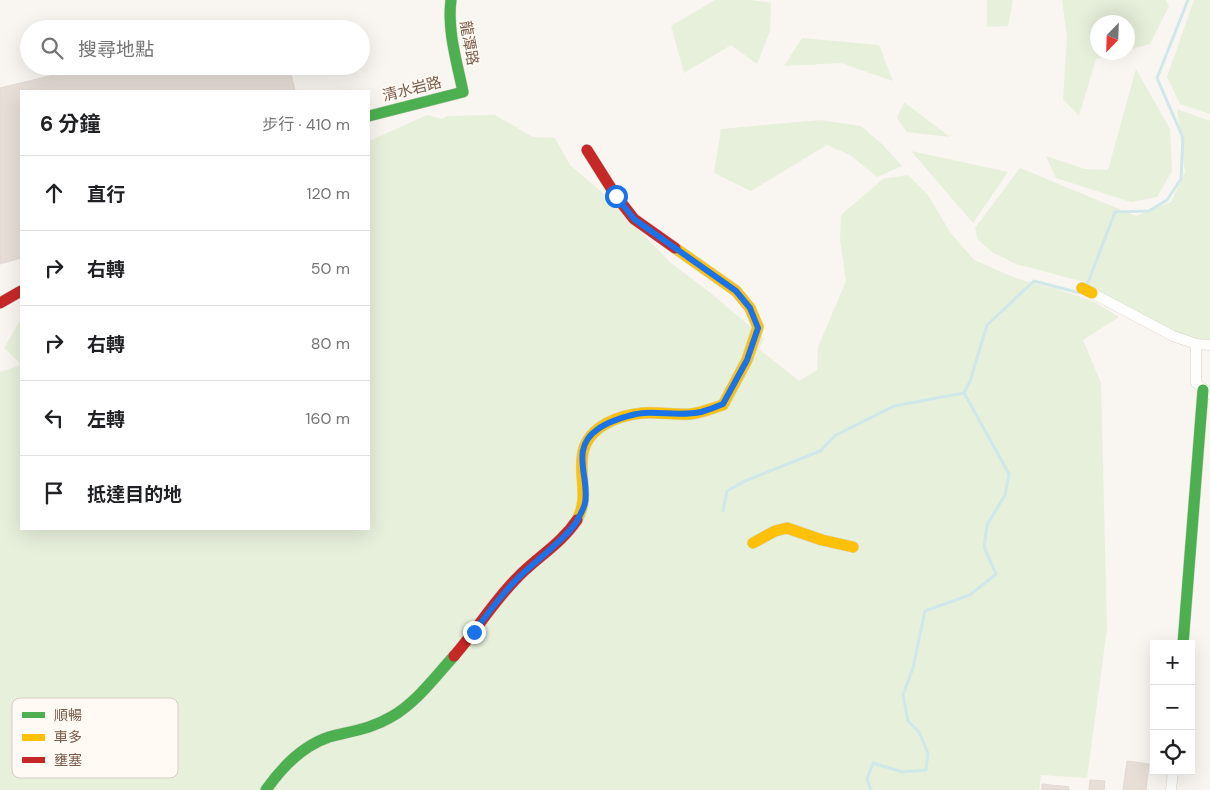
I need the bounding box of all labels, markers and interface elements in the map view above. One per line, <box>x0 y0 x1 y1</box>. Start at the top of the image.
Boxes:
north arrow <box>1090 15 1135 60</box>
street label: 龍潭路 <box>455 19 483 67</box>
search box <box>20 20 370 75</box>
icon: search <box>38 34 66 62</box>
text: 搜尋地點 <box>78 37 154 62</box>
street label: 清水岩路 <box>380 72 444 106</box>
text: 6 分鐘 <box>40 110 100 138</box>
text: 步行 · 410 m <box>262 114 350 135</box>
icon: ahead <box>40 179 68 207</box>
text: 直行 <box>87 182 125 207</box>
text: 120 m <box>306 183 350 204</box>
route start <box>605 185 628 208</box>
icon: right <box>40 254 68 282</box>
text: 右轉 <box>87 257 125 282</box>
text: 50 m <box>311 258 350 279</box>
icon: right <box>40 329 68 357</box>
text: 右轉 <box>87 332 125 357</box>
text: 80 m <box>311 333 350 354</box>
icon: left <box>40 404 68 432</box>
text: 左轉 <box>87 407 125 432</box>
text: 160 m <box>306 408 350 429</box>
icon: arrive <box>40 479 68 507</box>
text: 抵達目的地 <box>87 482 182 507</box>
route end <box>463 621 486 644</box>
map controls <box>1150 640 1195 775</box>
button: + <box>1150 640 1195 685</box>
button: − <box>1150 685 1195 730</box>
legend <box>12 698 178 778</box>
text: 順暢 <box>54 706 82 724</box>
text: 車多 <box>54 728 82 746</box>
button: locate <box>1150 730 1195 775</box>
text: 壅塞 <box>54 751 82 769</box>

